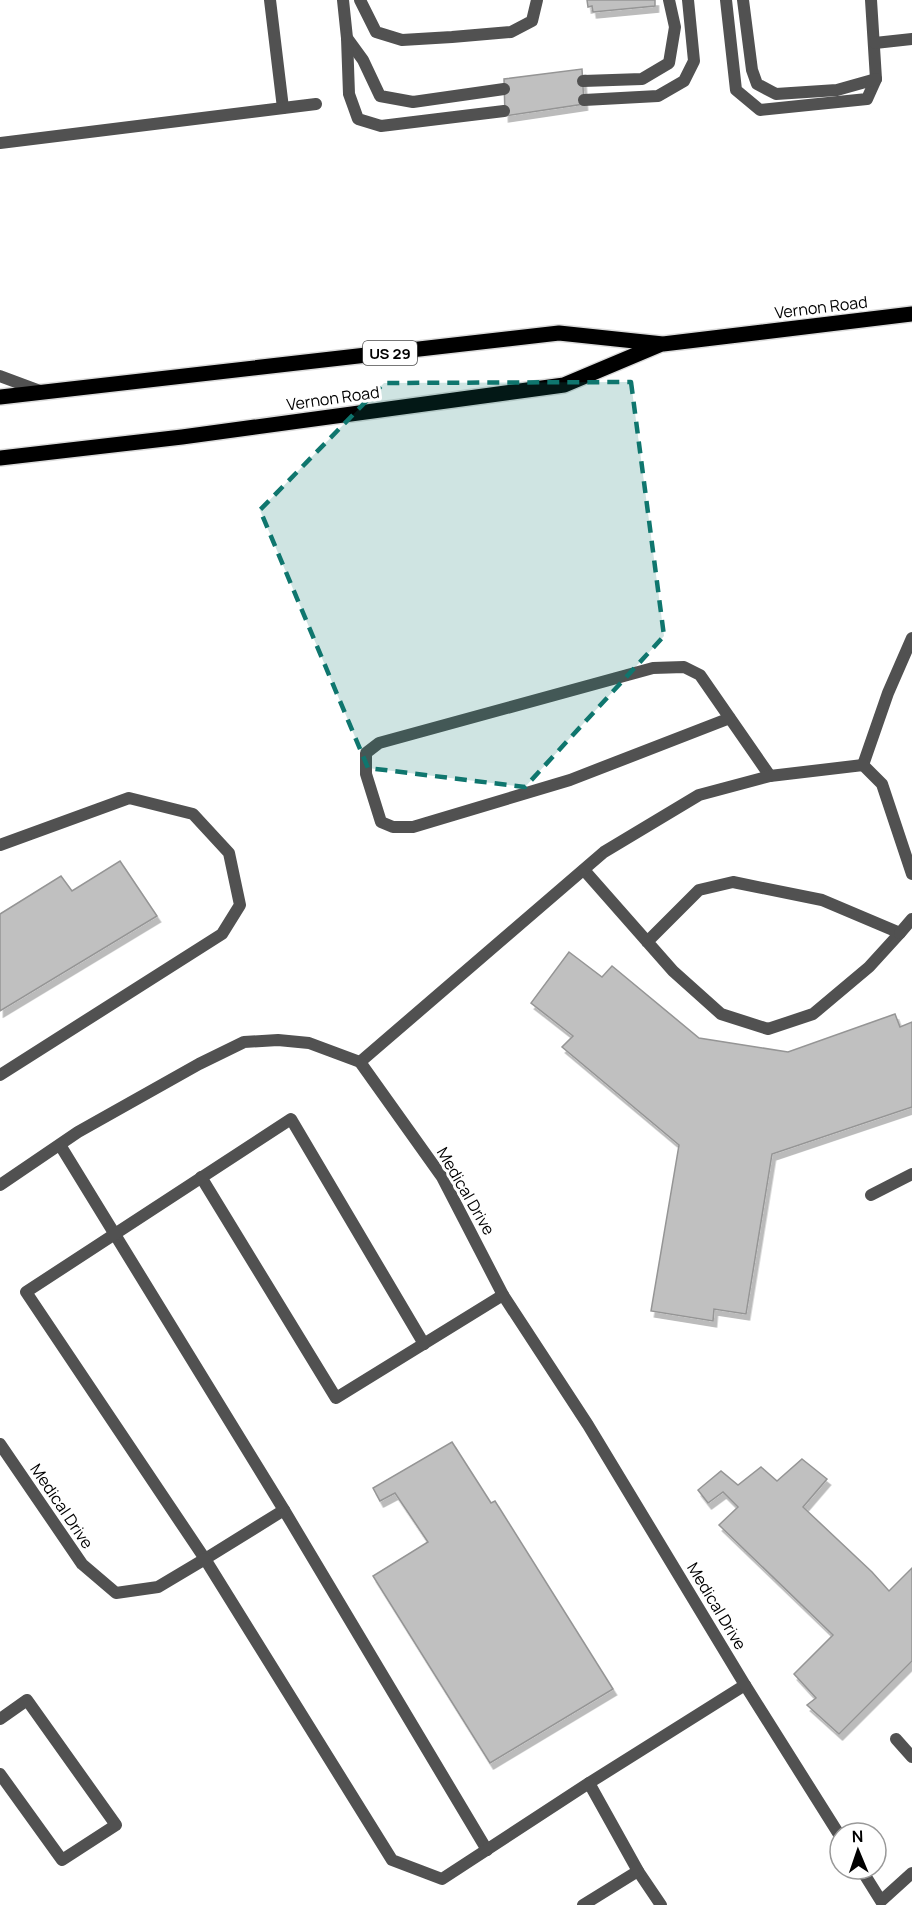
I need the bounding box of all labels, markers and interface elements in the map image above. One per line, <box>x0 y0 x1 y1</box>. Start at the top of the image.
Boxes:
street label: Vernon Road <box>773 290 869 324</box>
road number: US 29 <box>363 341 417 365</box>
street label: Vernon Road <box>285 381 381 415</box>
street label: Medical Drive <box>432 1143 500 1239</box>
street label: Medical Drive <box>25 1459 99 1553</box>
street label: Medical Drive <box>682 1558 752 1654</box>
north arrow <box>828 1821 888 1881</box>
text: N <box>851 1825 864 1847</box>

